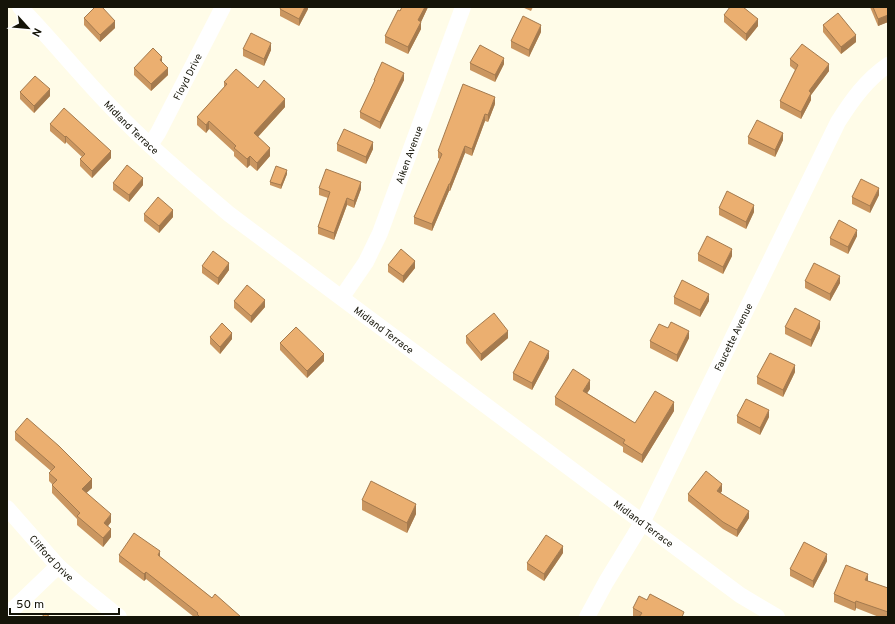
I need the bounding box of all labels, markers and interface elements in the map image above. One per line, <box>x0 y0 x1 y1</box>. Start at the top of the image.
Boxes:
north arrow <box>8 8 48 48</box>
text: N <box>28 25 44 39</box>
street label: Floyd Drive <box>171 52 206 103</box>
street label: Midland Terrace <box>100 99 161 158</box>
street label: Aiken Avenue <box>394 124 427 186</box>
street label: Faucette Avenue <box>712 301 756 374</box>
street label: Midland Terrace <box>351 304 416 357</box>
street label: Midland Terrace <box>610 498 675 551</box>
street label: Clifford Drive <box>26 533 76 585</box>
scale bar <box>10 590 119 616</box>
text: 50 m <box>16 597 44 613</box>

